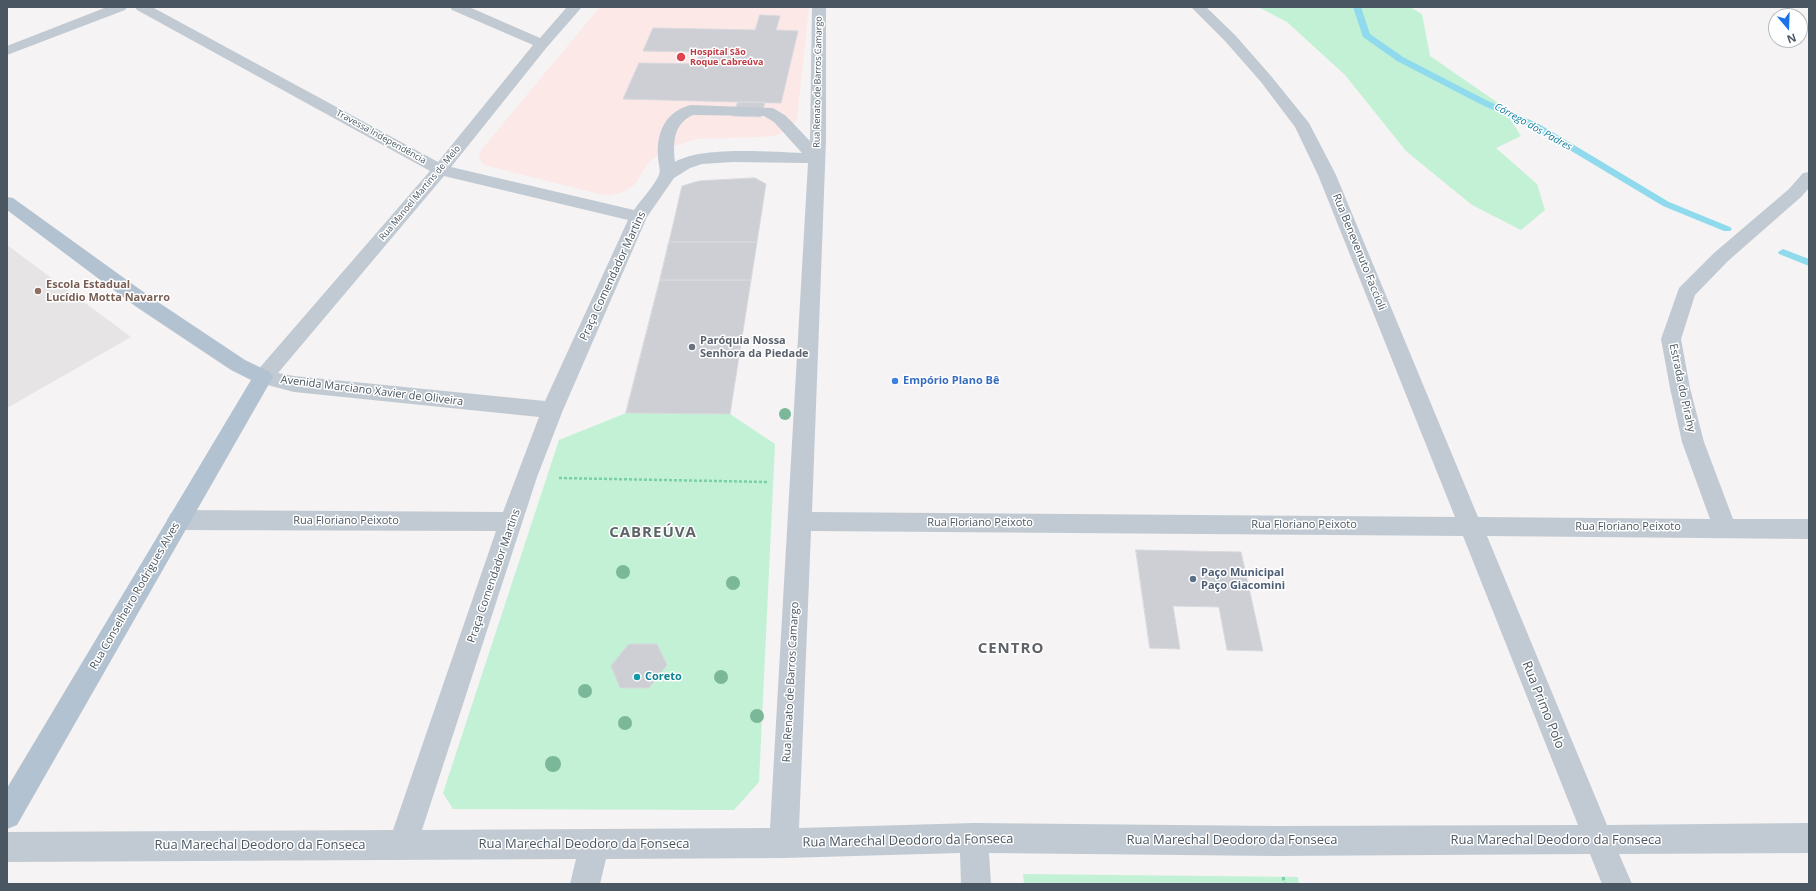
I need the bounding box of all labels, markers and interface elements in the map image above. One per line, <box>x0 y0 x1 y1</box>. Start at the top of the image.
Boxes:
north arrow <box>1768 8 1808 48</box>
street label: Rua Renato de Barros Camargo <box>811 16 825 148</box>
text: N <box>1785 30 1798 47</box>
place label: Hospital São Roque Cabreúva <box>690 47 764 68</box>
marker: Hospital São Roque Cabreúva <box>675 51 687 63</box>
water label: Córrego dos Padres <box>1492 101 1574 153</box>
street label: Travessa Independência <box>334 108 428 166</box>
street label: Rua Manoel Martins de Melo <box>377 143 463 243</box>
street label: Rua Benevenuto Faccioli <box>1330 192 1388 312</box>
street label: Praça Comendador Martins <box>577 209 649 343</box>
place label: Escola Estadual Lucídio Motta Navarro <box>46 278 170 304</box>
marker: Escola Estadual Lucídio Motta Navarro <box>33 286 43 296</box>
place label: Paróquia Nossa Senhora da Piedade <box>700 334 809 360</box>
marker: Paróquia Nossa Senhora da Piedade <box>687 342 697 352</box>
street label: Estrada do Pirahy <box>1666 343 1698 433</box>
street label: Avenida Marciano Xavier de Oliveira <box>280 373 464 409</box>
place label: Empório Plano Bê <box>903 374 999 388</box>
marker: Empório Plano Bê <box>890 376 900 386</box>
street label: Praça Comendador Martins <box>465 507 523 645</box>
street label: Rua Floriano Peixoto <box>293 514 399 528</box>
street label: Rua Floriano Peixoto <box>927 516 1033 530</box>
street label: Rua Floriano Peixoto <box>1251 518 1357 532</box>
street label: Rua Conselheiro Rodrigues Alves <box>87 520 183 672</box>
street label: Rua Floriano Peixoto <box>1575 520 1681 534</box>
district label: CABREÚVA <box>609 524 697 542</box>
place label: Paço Municipal Paço Giacomini <box>1201 566 1285 592</box>
marker: Paço Municipal Paço Giacomini <box>1188 574 1198 584</box>
street label: Rua Renato de Barros Camargo <box>780 601 802 763</box>
district label: CENTRO <box>978 640 1044 658</box>
street label: Rua Primo Polo <box>1518 659 1568 751</box>
place label: Coreto <box>645 670 682 684</box>
marker: Coreto <box>632 672 642 682</box>
street label: Rua Marechal Deodoro da Fonseca <box>802 831 1014 851</box>
street label: Rua Marechal Deodoro da Fonseca <box>1126 832 1338 848</box>
street label: Rua Marechal Deodoro da Fonseca <box>1450 832 1662 848</box>
street label: Rua Marechal Deodoro da Fonseca <box>478 836 690 852</box>
street label: Rua Marechal Deodoro da Fonseca <box>154 837 366 853</box>

